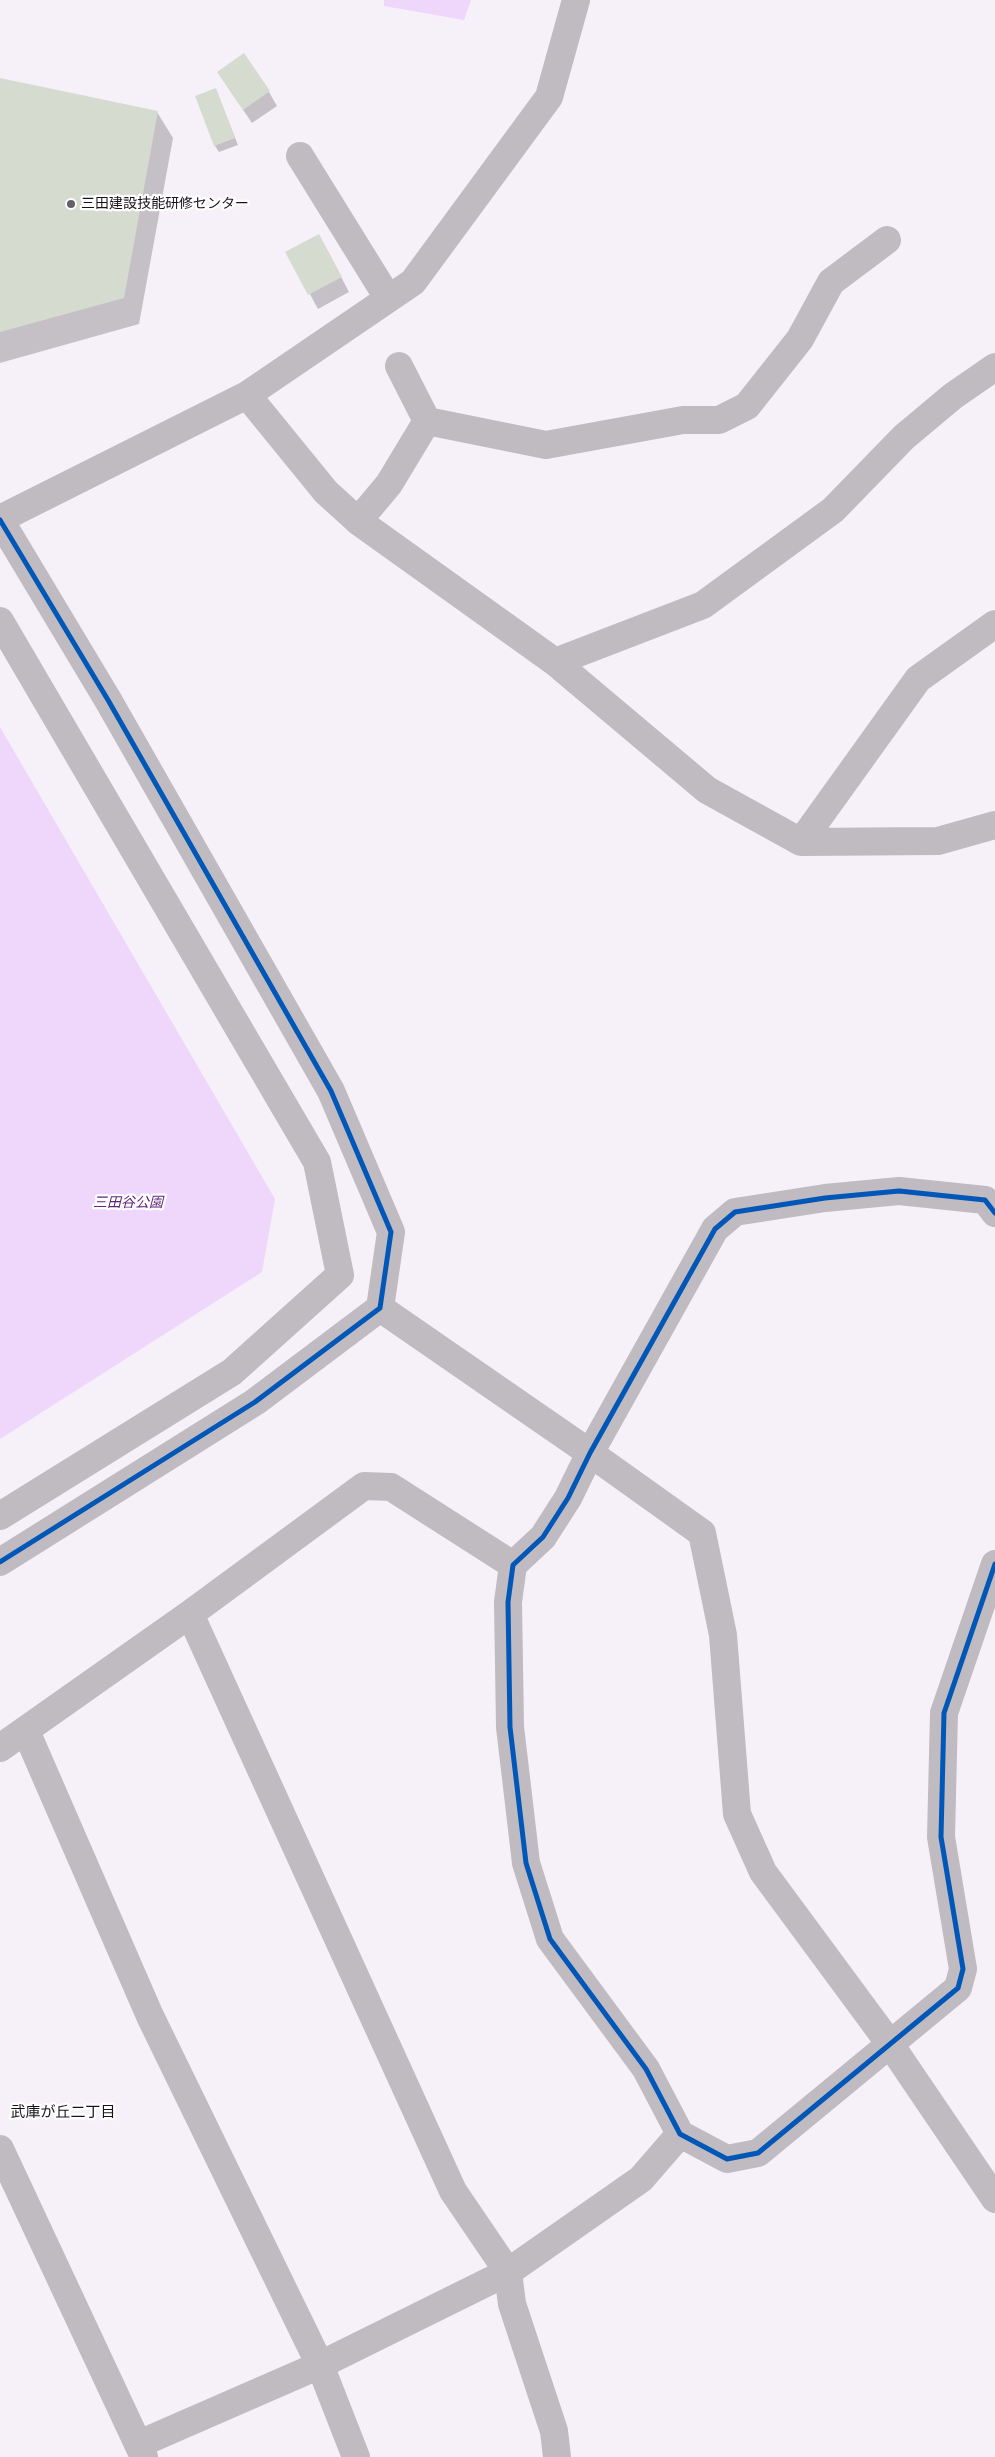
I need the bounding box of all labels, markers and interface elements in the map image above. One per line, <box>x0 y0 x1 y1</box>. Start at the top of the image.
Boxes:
place label: 三田建設技能研修センター <box>81 196 249 212</box>
marker: 三田建設技能研修センター <box>65 198 77 210</box>
park label: 三田谷公園 <box>93 1195 163 1211</box>
district label: 武庫が丘二丁目 <box>11 2104 115 2122</box>

